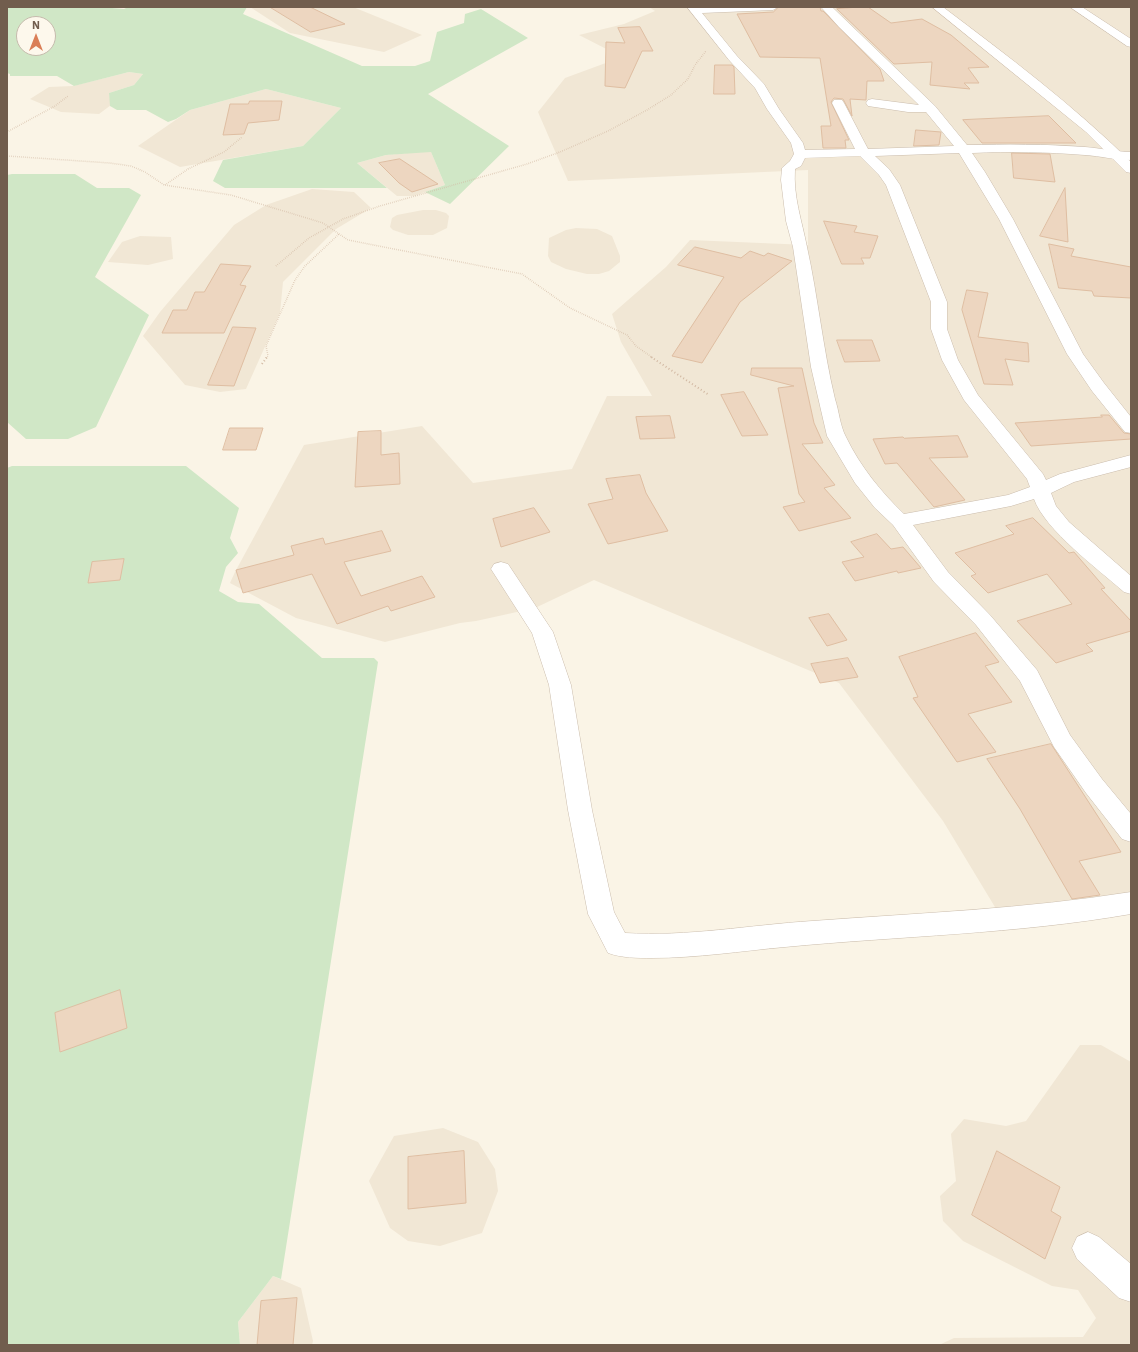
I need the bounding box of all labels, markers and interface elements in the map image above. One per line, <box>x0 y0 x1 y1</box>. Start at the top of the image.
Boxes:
north arrow <box>16 16 56 56</box>
text: N <box>32 18 40 32</box>

